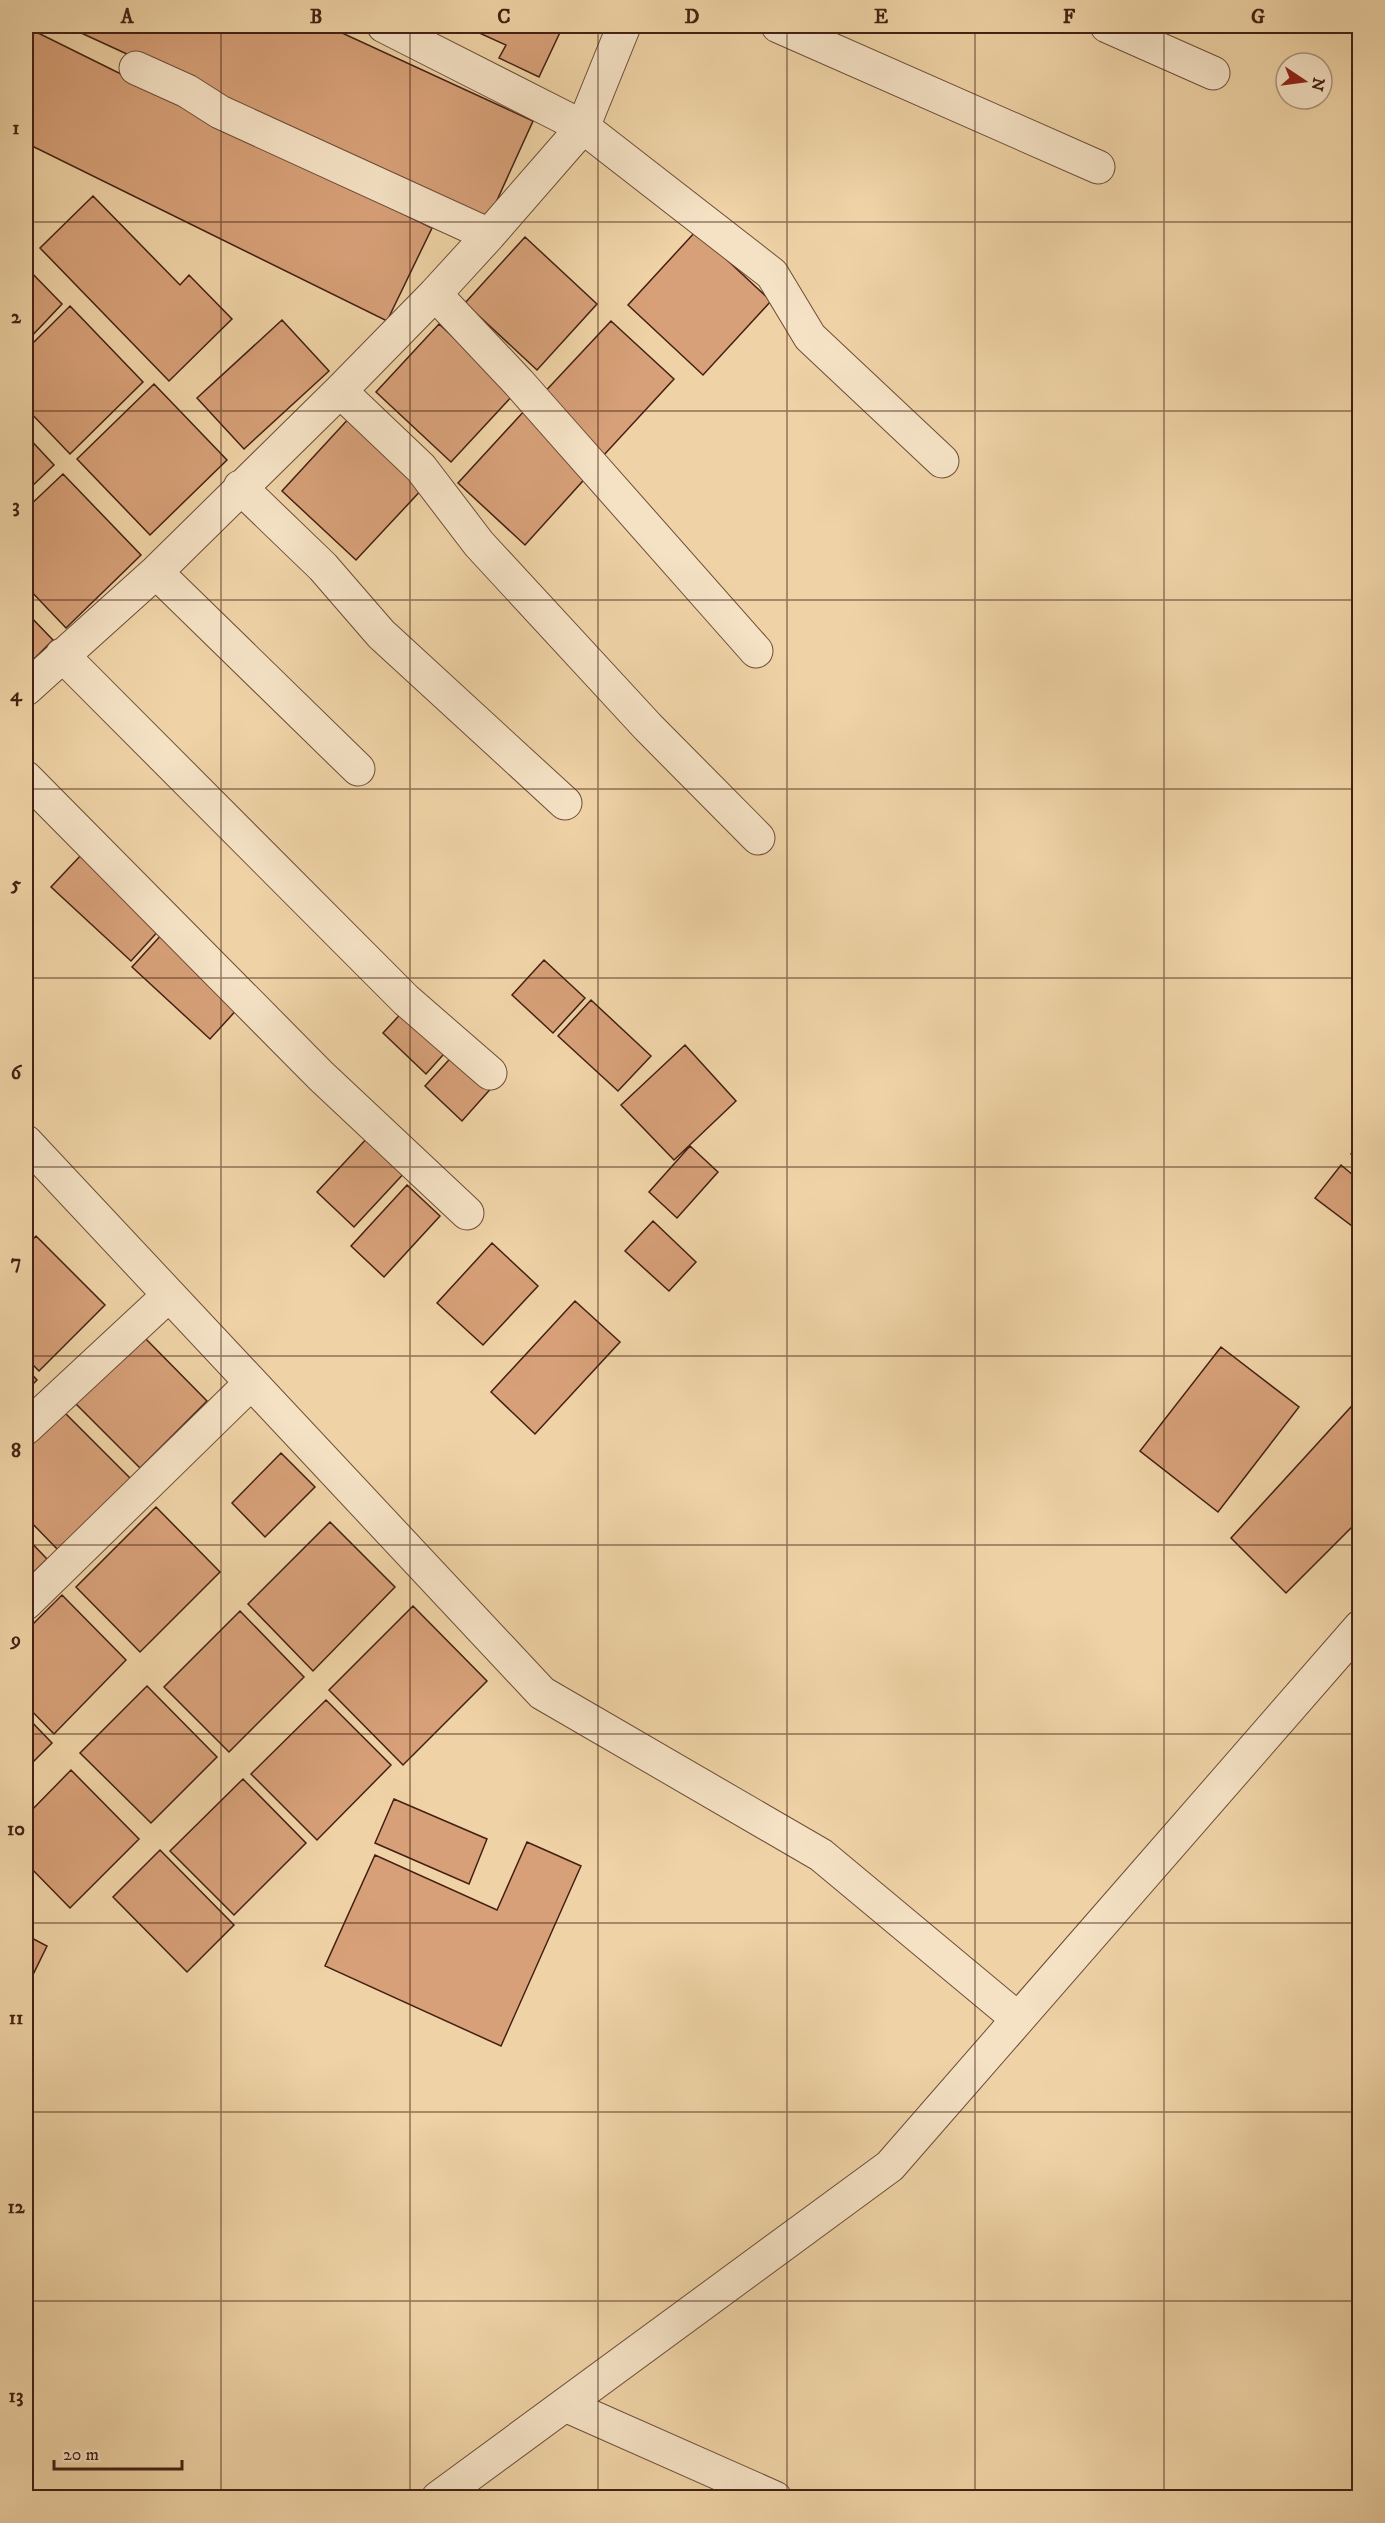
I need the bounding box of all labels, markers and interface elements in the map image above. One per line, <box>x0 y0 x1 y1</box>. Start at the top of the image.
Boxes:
text: A <box>120 5 135 30</box>
text: B <box>310 5 322 30</box>
text: C <box>497 5 511 30</box>
text: D <box>685 5 700 30</box>
text: E <box>874 5 888 30</box>
text: F <box>1063 5 1076 30</box>
text: G <box>1251 5 1265 30</box>
north arrow <box>1274 51 1334 111</box>
text: N <box>1306 75 1329 93</box>
text: 1 <box>12 116 20 141</box>
text: 2 <box>11 305 22 330</box>
text: 3 <box>12 494 20 519</box>
text: 4 <box>10 683 23 708</box>
text: 5 <box>10 872 21 897</box>
text: 6 <box>11 1061 23 1086</box>
text: 7 <box>11 1250 21 1275</box>
text: 8 <box>11 1439 21 1464</box>
text: 9 <box>9 1628 21 1653</box>
text: 10 <box>7 1817 25 1842</box>
text: 11 <box>9 2006 23 2031</box>
text: 12 <box>7 2195 26 2220</box>
text: 13 <box>9 2384 23 2409</box>
scale bar <box>54 2433 182 2471</box>
text: 20 m <box>63 2444 99 2466</box>

